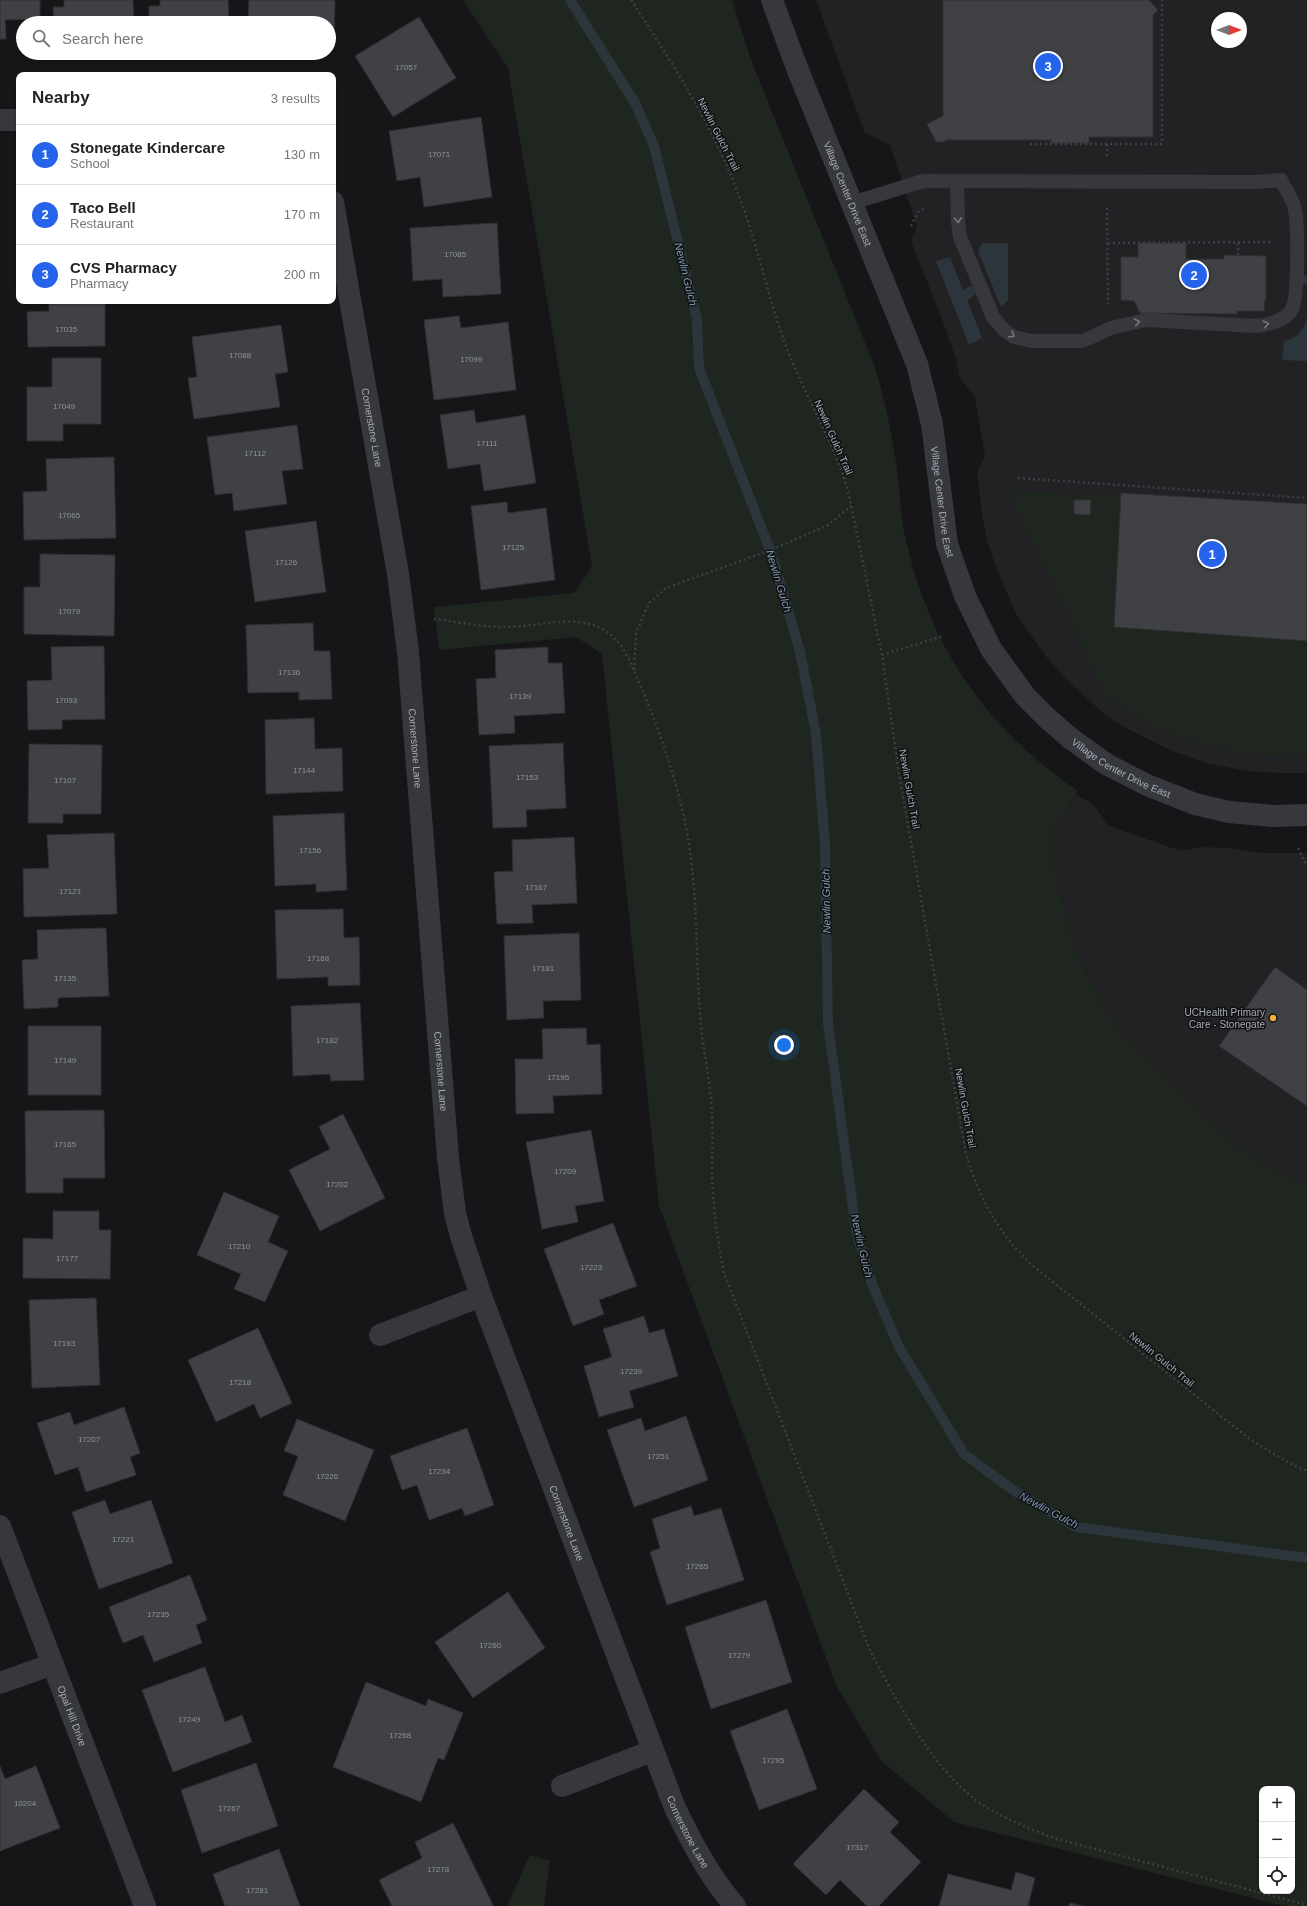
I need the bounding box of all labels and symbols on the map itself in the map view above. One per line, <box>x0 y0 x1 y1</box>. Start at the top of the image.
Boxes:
north arrow <box>1211 12 1247 48</box>
pin: 3 <box>1035 51 1061 81</box>
house number: 17057 <box>395 63 418 72</box>
street label: Newlin Gulch Trail <box>695 96 742 173</box>
street label: Village Center Drive East <box>821 140 874 248</box>
house number: 17071 <box>428 150 451 159</box>
one-way arrow <box>954 217 963 223</box>
water label: Newlin Gulch <box>672 241 700 307</box>
house number: 17085 <box>444 250 467 259</box>
pin: 2 <box>1181 260 1207 290</box>
one-way arrow <box>1134 318 1140 326</box>
one-way arrow <box>1263 320 1270 329</box>
house number: 17035 <box>55 325 78 334</box>
one-way arrow <box>1008 330 1015 337</box>
house number: 17088 <box>229 351 252 360</box>
house number: 17099 <box>460 355 483 364</box>
street label: Cornerstone Lane <box>360 387 384 469</box>
street label: Newlin Gulch Trail <box>812 398 855 476</box>
house number: 17049 <box>53 402 76 411</box>
house number: 17111 <box>476 439 498 448</box>
street label: Village Center Drive East <box>929 446 956 559</box>
house number: 17112 <box>244 449 266 458</box>
house number: 17065 <box>58 511 81 520</box>
pin: 1 <box>1199 539 1225 569</box>
house number: 17125 <box>502 543 525 552</box>
water label: Newlin Gulch <box>764 548 794 614</box>
house number: 17126 <box>275 558 298 567</box>
house number: 17079 <box>58 607 81 616</box>
house number: 17136 <box>278 668 301 677</box>
house number: 17139 <box>509 692 532 701</box>
house number: 17093 <box>55 696 78 705</box>
street label: Cornerstone Lane <box>406 708 424 789</box>
street label: Village Center Drive East <box>1070 736 1172 800</box>
street label: Newlin Gulch Trail <box>897 748 922 830</box>
house number: 17144 <box>293 766 316 775</box>
house number: 17153 <box>516 773 539 782</box>
house number: 17107 <box>54 776 77 785</box>
house number: 17156 <box>299 846 322 855</box>
water label: Newlin Gulch <box>819 868 833 934</box>
house number: 17167 <box>525 883 548 892</box>
house number: 17121 <box>59 887 82 896</box>
house number: 17168 <box>307 954 330 963</box>
house number: 17181 <box>532 964 555 973</box>
house number: 17135 <box>54 974 77 983</box>
place label: UCHealth Primary Care - Stonegate <box>1184 1007 1265 1030</box>
marker: UCHealth Primary Care - Stonegate <box>1268 1013 1278 1023</box>
street label: Cornerstone Lane <box>432 1031 449 1112</box>
your location <box>774 1035 794 1055</box>
house number: 17182 <box>316 1036 339 1045</box>
house number: 17149 <box>54 1056 77 1065</box>
street label: Newlin Gulch Trail <box>953 1067 978 1149</box>
house number: 17195 <box>547 1073 570 1082</box>
house number: 17165 <box>54 1140 77 1149</box>
house number: 17209 <box>554 1167 577 1176</box>
house number: 17202 <box>326 1180 349 1189</box>
water label: Newlin Gulch <box>849 1213 875 1279</box>
house number: 17210 <box>228 1242 251 1251</box>
house number: 17177 <box>56 1254 79 1263</box>
house number: 17223 <box>580 1263 603 1272</box>
street label: Newlin Gulch Trail <box>1127 1330 1196 1389</box>
house number: 17193 <box>53 1339 76 1348</box>
house number: 17239 <box>620 1367 643 1376</box>
house number: 17218 <box>229 1378 252 1387</box>
house number: 17207 <box>78 1435 101 1444</box>
house number: 17251 <box>647 1452 670 1461</box>
house number: 17234 <box>428 1467 451 1476</box>
house number: 17226 <box>316 1472 339 1481</box>
street label: Cornerstone Lane <box>547 1484 586 1563</box>
water label: Newlin Gulch <box>1018 1489 1080 1531</box>
house number: 17221 <box>112 1535 135 1544</box>
house number: 17265 <box>686 1562 709 1571</box>
house number: 17235 <box>147 1610 170 1619</box>
house number: 17260 <box>479 1641 502 1650</box>
house number: 17279 <box>728 1651 751 1660</box>
street label: Opal Hill Drive <box>55 1684 89 1748</box>
house number: 17249 <box>178 1715 201 1724</box>
house number: 17268 <box>389 1731 412 1740</box>
house number: 17295 <box>762 1756 785 1765</box>
street label: Cornerstone Lane <box>665 1794 711 1871</box>
house number: 10204 <box>14 1799 37 1808</box>
house number: 17267 <box>218 1804 241 1813</box>
house number: 17317 <box>846 1843 869 1852</box>
house number: 17278 <box>427 1865 450 1874</box>
house number: 17281 <box>246 1886 269 1895</box>

